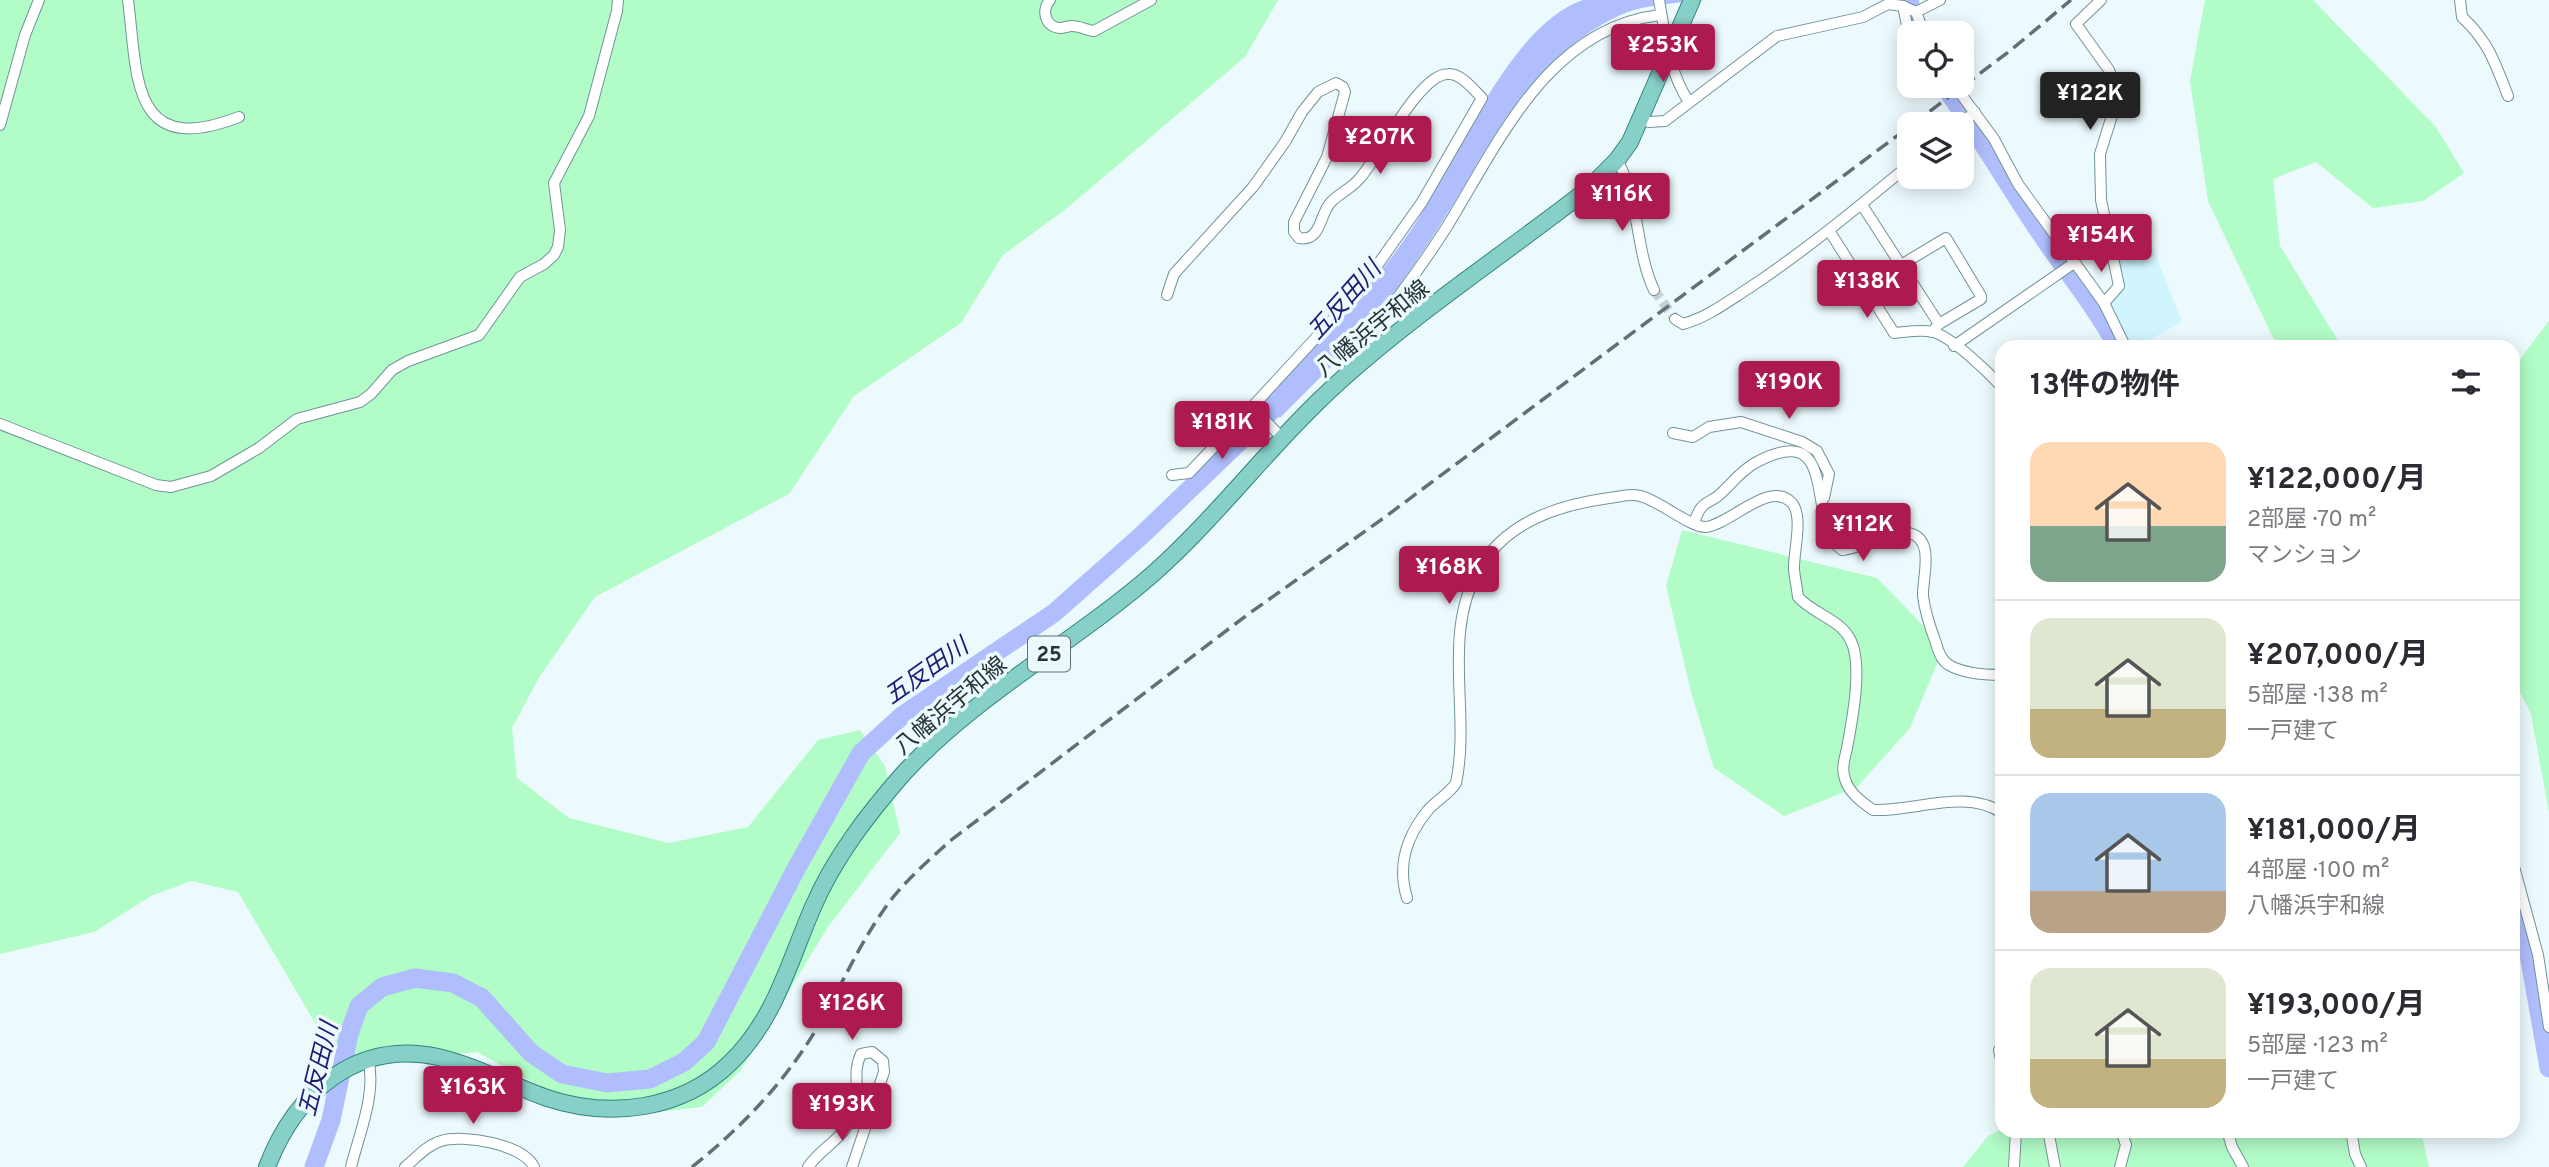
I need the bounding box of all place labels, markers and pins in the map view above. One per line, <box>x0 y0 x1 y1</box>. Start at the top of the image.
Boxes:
pin: ¥253K <box>1614 24 1712 84</box>
pin: ¥122K <box>2041 72 2139 132</box>
pin: ¥207K <box>1331 116 1429 176</box>
pin: ¥116K <box>1573 174 1671 233</box>
pin: ¥154K <box>2052 215 2150 274</box>
pin: ¥138K <box>1818 260 1916 320</box>
pin: ¥190K <box>1740 362 1838 421</box>
pin: ¥181K <box>1173 402 1271 461</box>
pin: ¥112K <box>1814 504 1912 563</box>
pin: ¥168K <box>1400 546 1498 606</box>
pin: ¥126K <box>803 982 901 1042</box>
pin: ¥163K <box>424 1066 522 1126</box>
pin: ¥193K <box>793 1084 891 1143</box>

